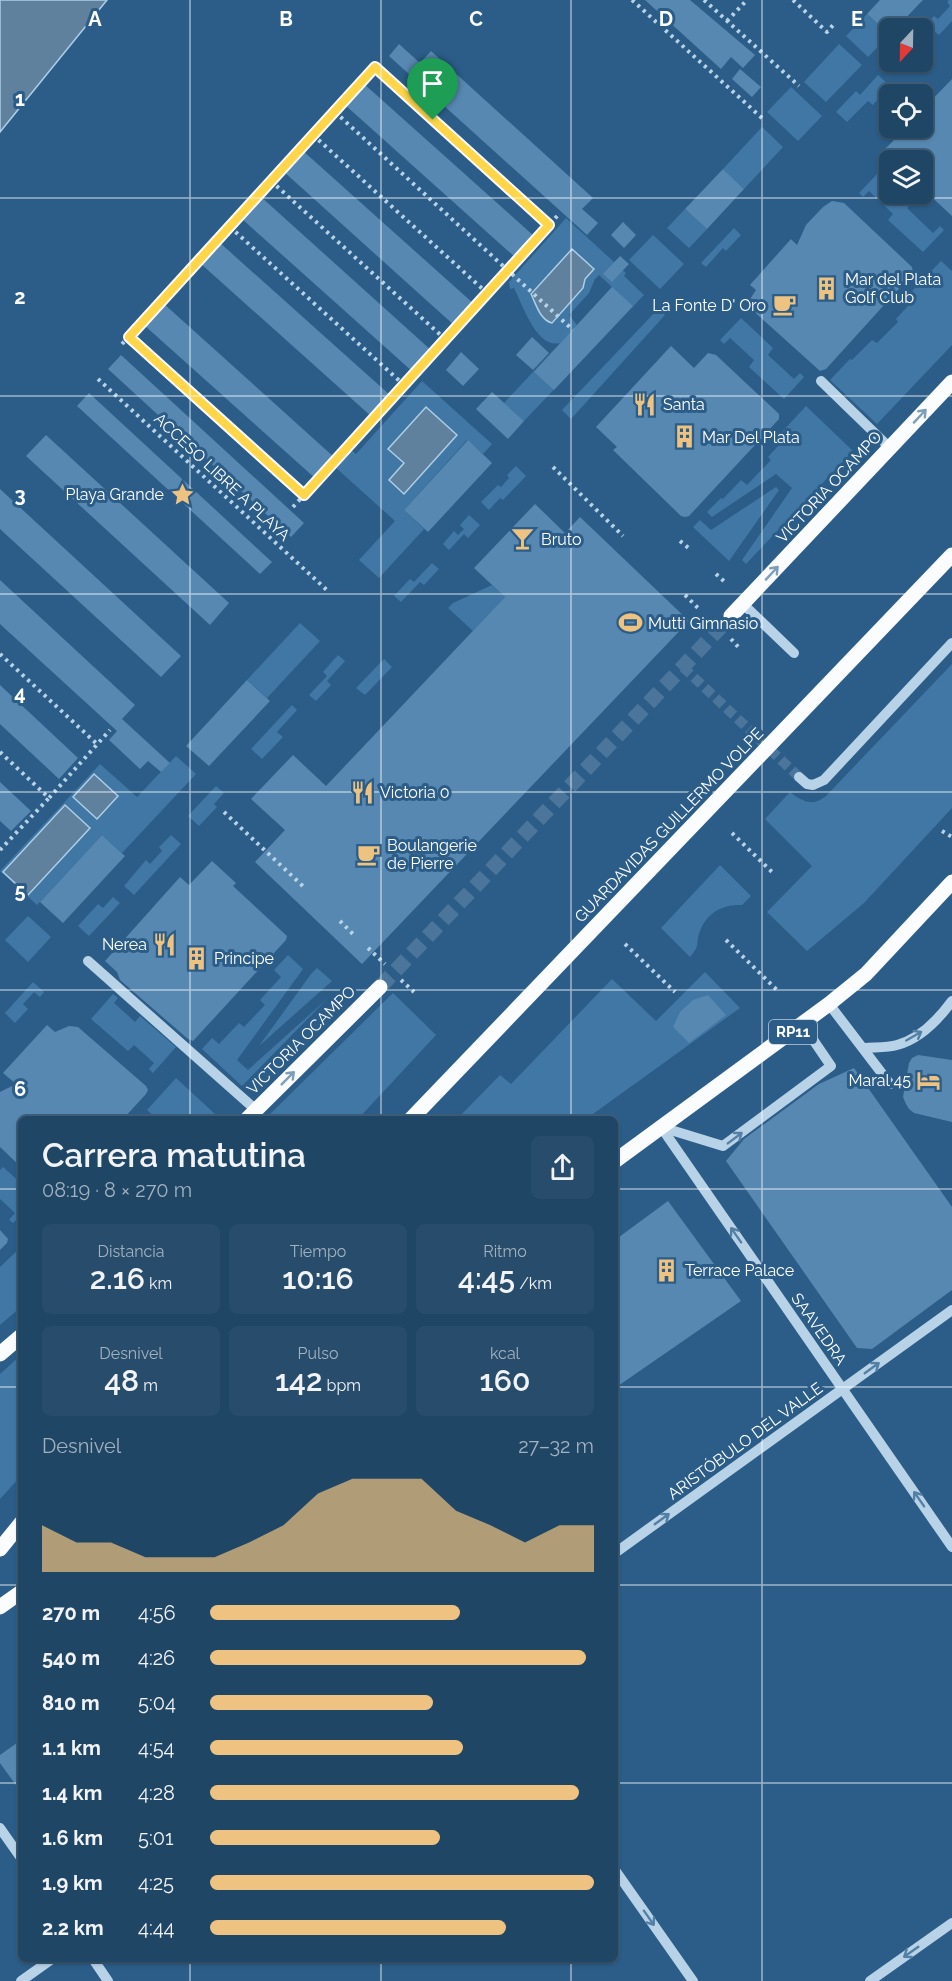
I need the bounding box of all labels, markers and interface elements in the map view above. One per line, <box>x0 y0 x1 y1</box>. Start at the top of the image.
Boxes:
text: A <box>88 7 102 31</box>
text: B <box>279 7 293 31</box>
text: C <box>469 7 483 31</box>
text: D <box>659 7 673 31</box>
text: E <box>851 7 863 31</box>
north arrow <box>879 18 933 72</box>
map controls <box>879 18 933 204</box>
pin <box>407 58 458 120</box>
icon: arrive <box>416 67 449 100</box>
button: locate <box>879 84 933 138</box>
text: 1 <box>15 87 25 111</box>
button: layers <box>879 150 933 204</box>
place label: Mar del Plata Golf Club <box>845 270 941 307</box>
building icon: Mar del Plata Golf Club <box>814 275 840 301</box>
text: 2 <box>14 285 26 309</box>
cafe icon: La Fonte D' Oro <box>771 292 797 318</box>
place label: La Fonte D' Oro <box>652 296 766 315</box>
restaurant icon: Santa <box>632 391 658 417</box>
place label: Santa <box>663 395 705 414</box>
street label: ACCESO LIBRE A PLAYA <box>150 409 294 545</box>
one-way arrow <box>913 409 927 424</box>
building icon: Mar Del Plata <box>671 424 697 450</box>
street label: VICTORIA OCAMPO <box>772 427 886 547</box>
place label: Mar Del Plata <box>702 428 800 447</box>
place icon: Playa Grande <box>169 481 195 507</box>
text: 3 <box>14 483 26 507</box>
place label: Playa Grande <box>66 485 164 504</box>
bar icon: Bruto <box>510 526 536 552</box>
place label: Bruto <box>541 530 582 549</box>
one-way arrow <box>765 566 779 581</box>
sports icon: Mutti Gimnasio <box>617 610 643 636</box>
place label: Mutti Gimnasio <box>648 614 758 633</box>
text: 4 <box>14 681 26 705</box>
street label: GUARDAVIDAS GUILLERMO VOLPE <box>571 724 767 926</box>
restaurant icon: Victoria 0 <box>349 779 375 805</box>
place label: Victoria 0 <box>380 783 450 802</box>
place label: Boulangerie de Pierre <box>387 836 477 873</box>
cafe icon: Boulangerie de Pierre <box>356 841 382 867</box>
text: 5 <box>14 879 26 903</box>
restaurant icon: Nerea <box>152 931 178 957</box>
place label: Nerea <box>102 935 147 954</box>
building icon: Principe <box>183 945 209 971</box>
place label: Principe <box>214 949 274 968</box>
street label: VICTORIA OCAMPO <box>243 982 359 1098</box>
road number: RP11 <box>769 1020 817 1044</box>
one-way arrow <box>905 1030 922 1042</box>
hotel icon: Maral 45 <box>916 1067 942 1093</box>
one-way arrow <box>281 1070 296 1085</box>
place label: Maral 45 <box>849 1071 911 1090</box>
text: 6 <box>14 1077 26 1101</box>
one-way arrow <box>726 1131 742 1144</box>
text: Carrera matutina <box>42 1136 306 1175</box>
button: share <box>531 1136 594 1199</box>
text: 08:19 · 8 × 270 m <box>42 1178 192 1202</box>
one-way arrow <box>730 1228 742 1244</box>
text: Distancia <box>97 1242 165 1261</box>
text: Tiempo <box>290 1242 346 1261</box>
text: Ritmo <box>483 1242 527 1261</box>
building icon: Terrace Palace <box>654 1257 680 1283</box>
text: 2.16 <box>90 1261 145 1296</box>
text: 10:16 <box>282 1261 354 1296</box>
text: 4:45 <box>458 1261 515 1296</box>
place label: Terrace Palace <box>685 1261 794 1280</box>
text: km <box>145 1274 172 1293</box>
text: /km <box>515 1274 552 1293</box>
street label: SAAVEDRA <box>787 1289 851 1369</box>
text: Desnivel <box>99 1344 163 1363</box>
text: Pulso <box>297 1344 339 1363</box>
text: kcal <box>490 1344 520 1363</box>
one-way arrow <box>863 1362 879 1374</box>
text: 48 <box>104 1363 139 1398</box>
text: 142 <box>275 1363 323 1398</box>
text: 160 <box>480 1363 530 1398</box>
text: m <box>139 1376 158 1395</box>
text: bpm <box>323 1376 361 1395</box>
street label: ARISTÓBULO DEL VALLE <box>663 1377 826 1504</box>
text: Desnivel <box>42 1434 121 1458</box>
text: 27–32 m <box>518 1434 594 1458</box>
one-way arrow <box>913 1492 925 1508</box>
one-way arrow <box>654 1513 670 1525</box>
text: 270 m <box>42 1601 100 1625</box>
text: 4:56 <box>138 1601 176 1625</box>
text: 540 m <box>42 1646 100 1670</box>
text: 4:26 <box>138 1646 175 1670</box>
text: 810 m <box>42 1691 100 1715</box>
text: 5:04 <box>138 1691 176 1715</box>
text: 1.1 km <box>42 1736 101 1760</box>
text: 4:54 <box>138 1736 175 1760</box>
text: 1.4 km <box>42 1781 102 1805</box>
text: 4:28 <box>138 1781 175 1805</box>
text: 1.6 km <box>42 1826 103 1850</box>
text: 5:01 <box>138 1826 173 1850</box>
text: 1.9 km <box>42 1871 103 1895</box>
text: 4:25 <box>138 1871 174 1895</box>
one-way arrow <box>643 1910 655 1926</box>
text: 2.2 km <box>42 1916 104 1940</box>
text: 4:44 <box>138 1916 175 1940</box>
one-way arrow <box>903 1946 919 1958</box>

